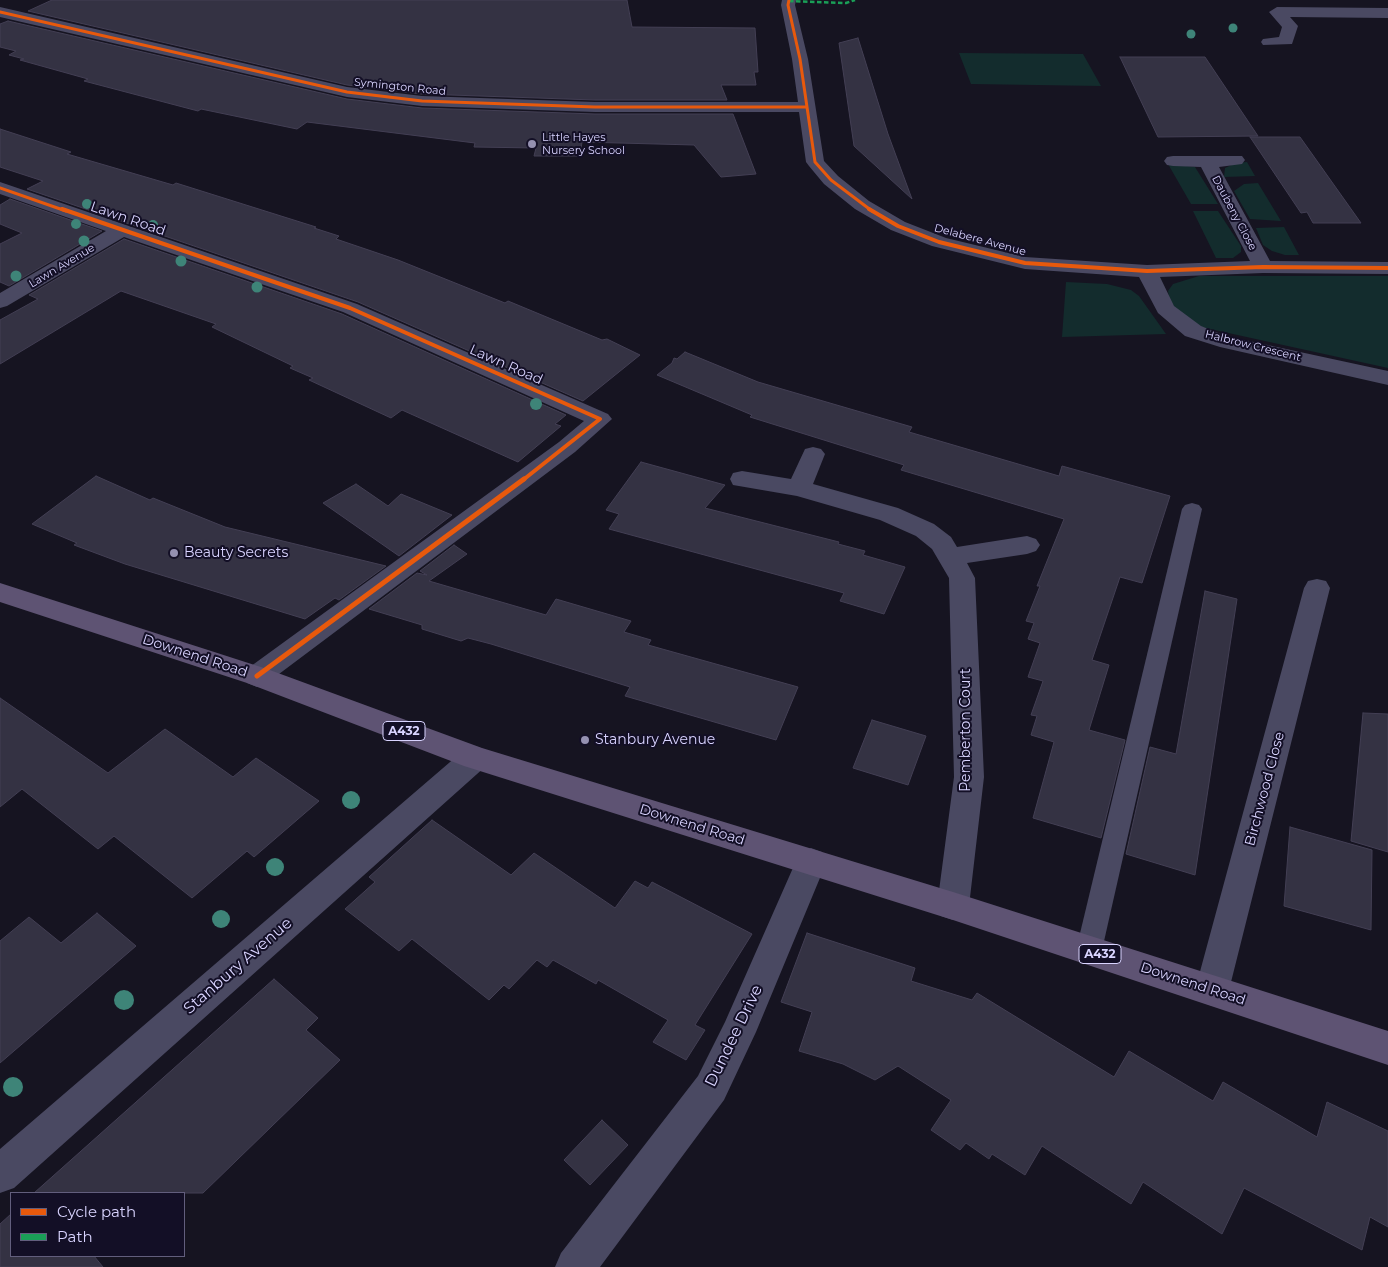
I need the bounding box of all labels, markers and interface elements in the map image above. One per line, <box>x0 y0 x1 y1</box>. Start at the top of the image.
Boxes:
street label: Symington Road <box>353 76 447 98</box>
place label: Little Hayes Nursery School <box>542 131 625 157</box>
marker: Little Hayes Nursery School <box>526 138 538 150</box>
street label: Daubeny Close <box>1209 173 1259 253</box>
street label: Lawn Road <box>88 198 168 240</box>
street label: Delabere Avenue <box>933 221 1027 259</box>
street label: Lawn Avenue <box>27 241 97 291</box>
street label: Halbrow Crescent <box>1204 328 1302 364</box>
street label: Lawn Road <box>467 341 545 389</box>
place label: Beauty Secrets <box>184 545 288 561</box>
marker: Beauty Secrets <box>168 547 180 559</box>
street label: Downend Road <box>140 631 250 681</box>
street label: Pemberton Court <box>958 668 974 792</box>
road number: A432 <box>383 721 425 740</box>
street label: Birchwood Close <box>1242 730 1288 848</box>
place label: Stanbury Avenue <box>595 732 715 748</box>
marker: Stanbury Avenue <box>579 734 591 746</box>
street label: Downend Road <box>637 801 747 849</box>
street label: Stanbury Avenue <box>180 914 296 1018</box>
road number: A432 <box>1079 944 1121 964</box>
street label: Downend Road <box>1138 959 1248 1009</box>
street label: Dundee Drive <box>701 982 767 1090</box>
legend <box>10 1192 185 1257</box>
text: Cycle path <box>57 1202 136 1221</box>
text: Path <box>57 1227 93 1246</box>

